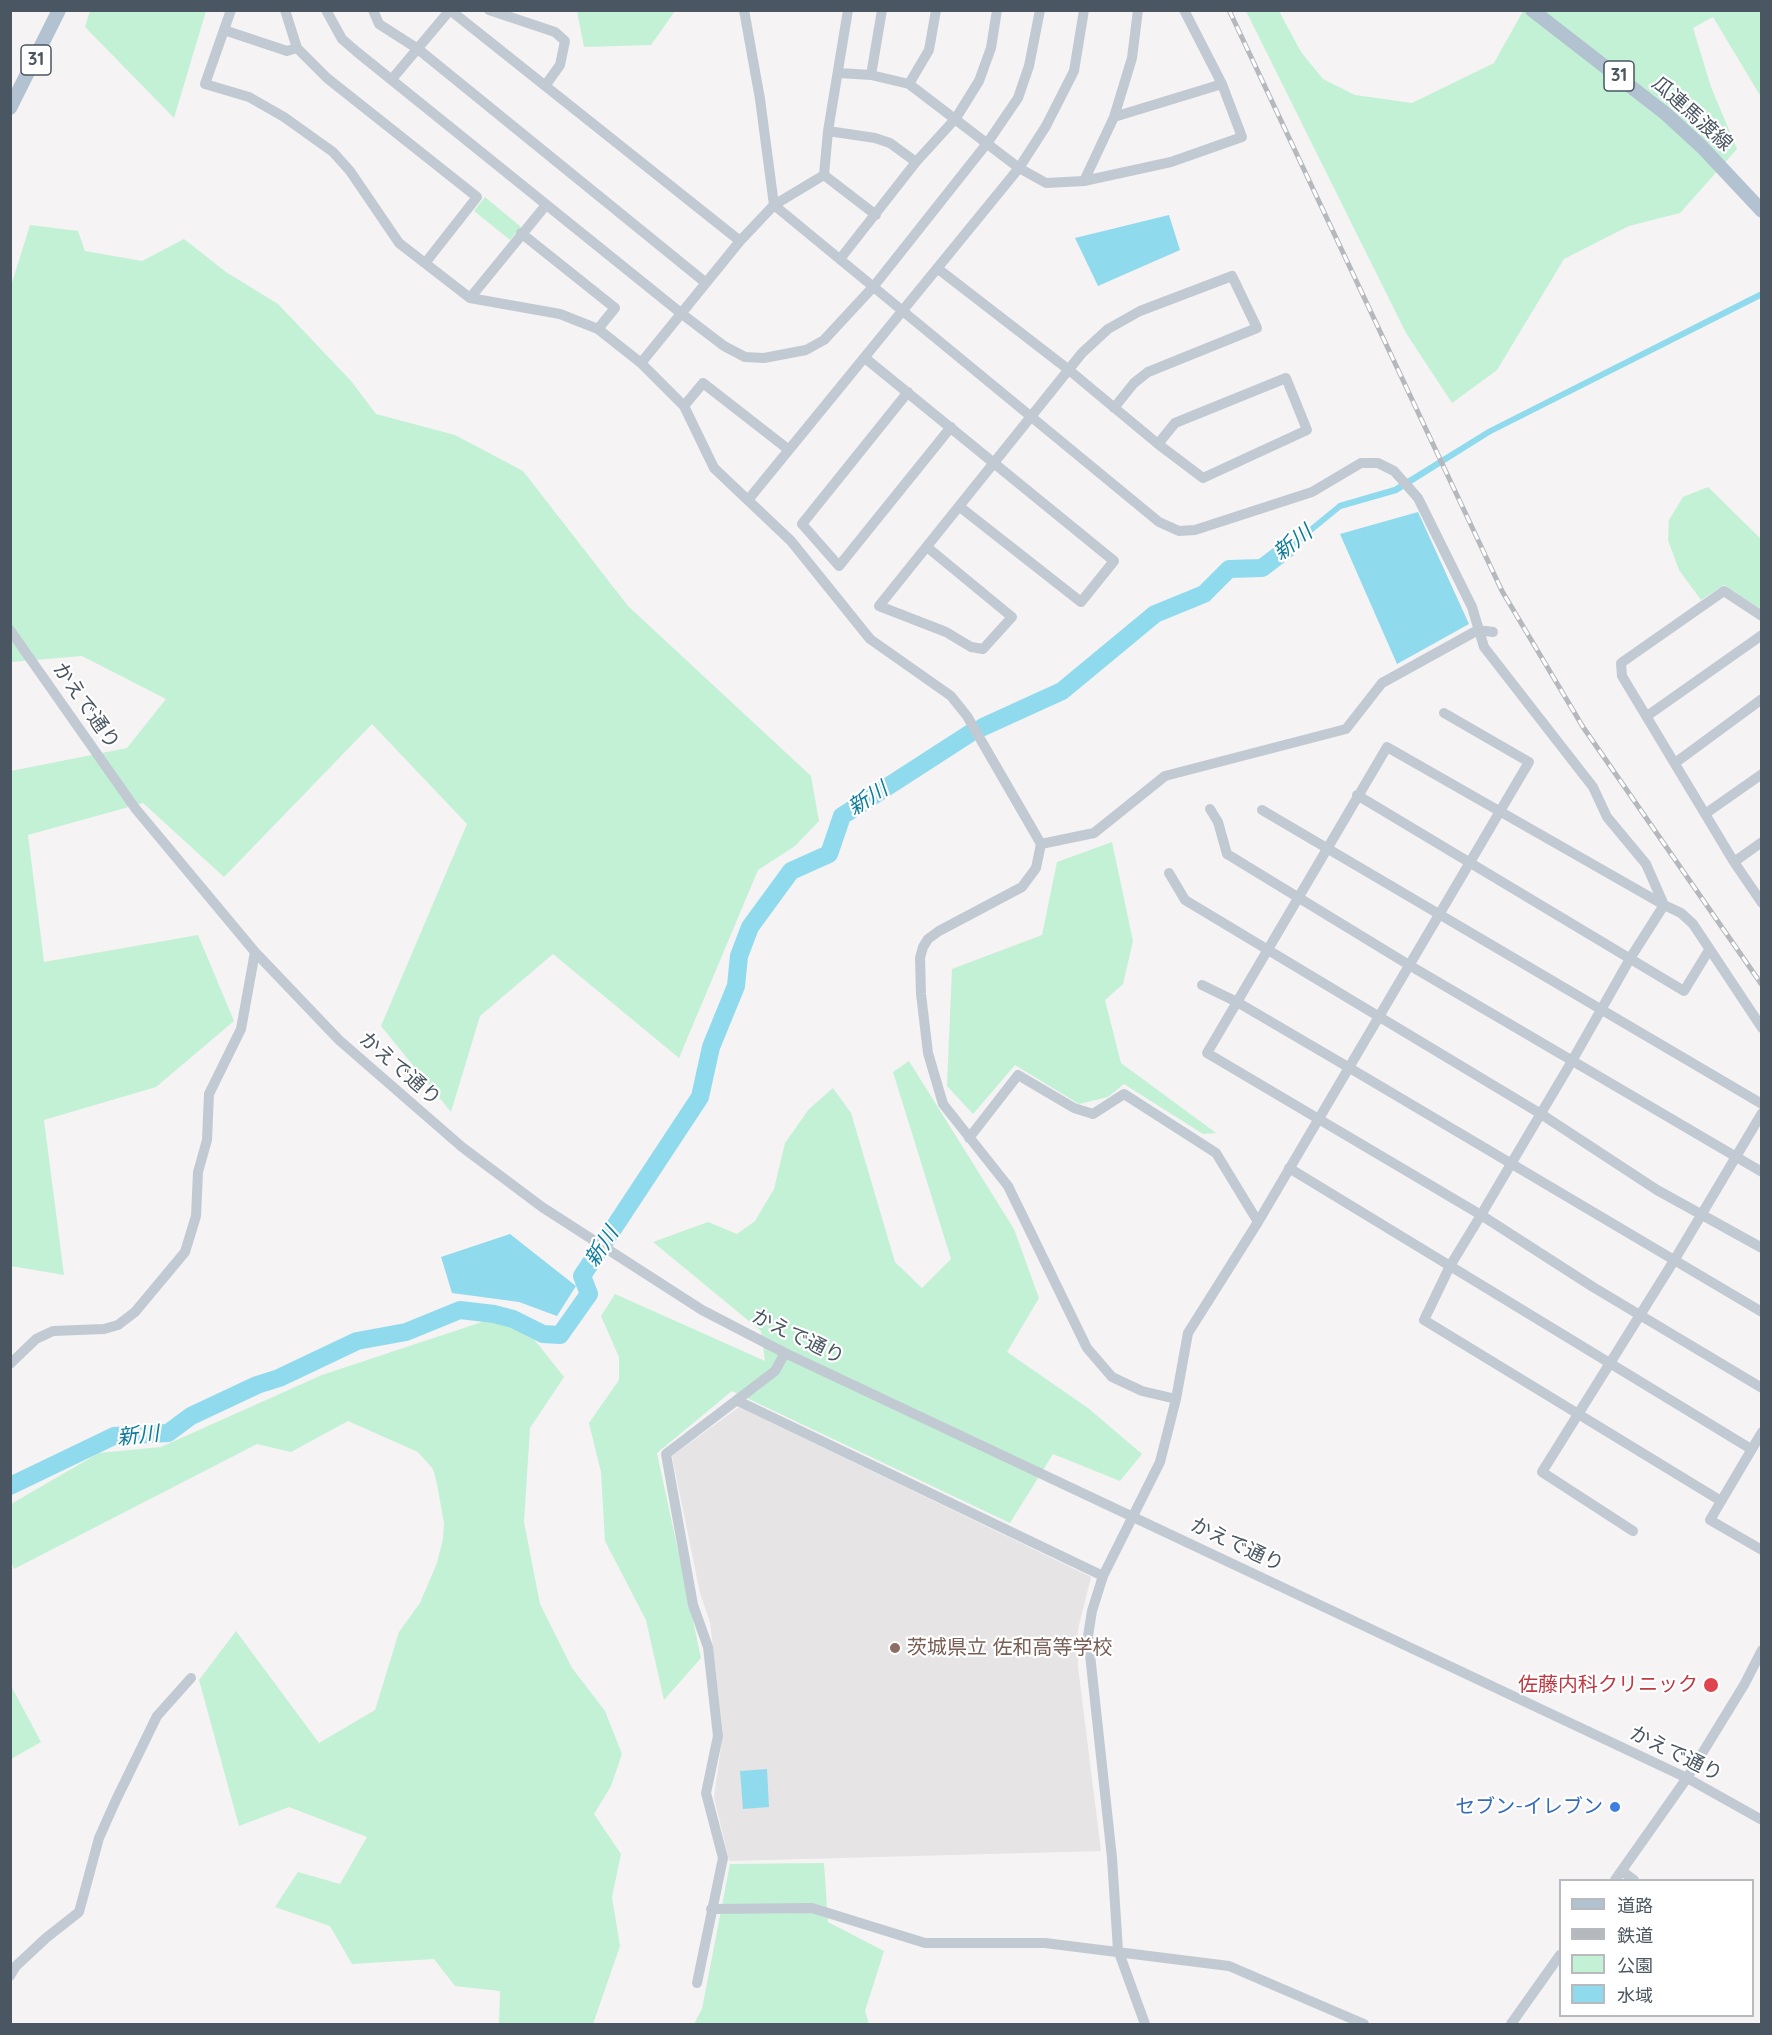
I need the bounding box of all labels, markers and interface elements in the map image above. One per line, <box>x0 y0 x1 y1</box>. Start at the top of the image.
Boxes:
road number: 31 <box>21 45 51 75</box>
road number: 31 <box>1604 61 1634 91</box>
street label: 瓜連馬渡線 <box>1647 72 1737 156</box>
water label: 新川 <box>1269 520 1317 566</box>
street label: かえで通り <box>47 658 125 754</box>
water label: 新川 <box>844 777 892 821</box>
street label: かえで通り <box>354 1027 446 1111</box>
water label: 新川 <box>580 1223 624 1271</box>
street label: かえで通り <box>748 1304 848 1370</box>
water label: 新川 <box>116 1421 160 1451</box>
street label: かえで通り <box>1187 1513 1287 1577</box>
place label: 茨城県立 佐和高等学校 <box>907 1636 1112 1660</box>
marker: 茨城県立 佐和高等学校 <box>888 1641 902 1655</box>
place label: 佐藤内科クリニック <box>1518 1673 1698 1697</box>
marker: 佐藤内科クリニック <box>1702 1676 1720 1694</box>
street label: かえで通り <box>1626 1721 1726 1787</box>
place label: セブン-イレブン <box>1455 1795 1603 1819</box>
marker: セブン-イレブン <box>1608 1800 1622 1814</box>
legend <box>1559 1879 1754 2017</box>
text: 道路 <box>1617 1894 1653 1917</box>
text: 鉄道 <box>1617 1924 1653 1947</box>
text: 公園 <box>1617 1954 1653 1977</box>
text: 水域 <box>1617 1984 1653 2007</box>

